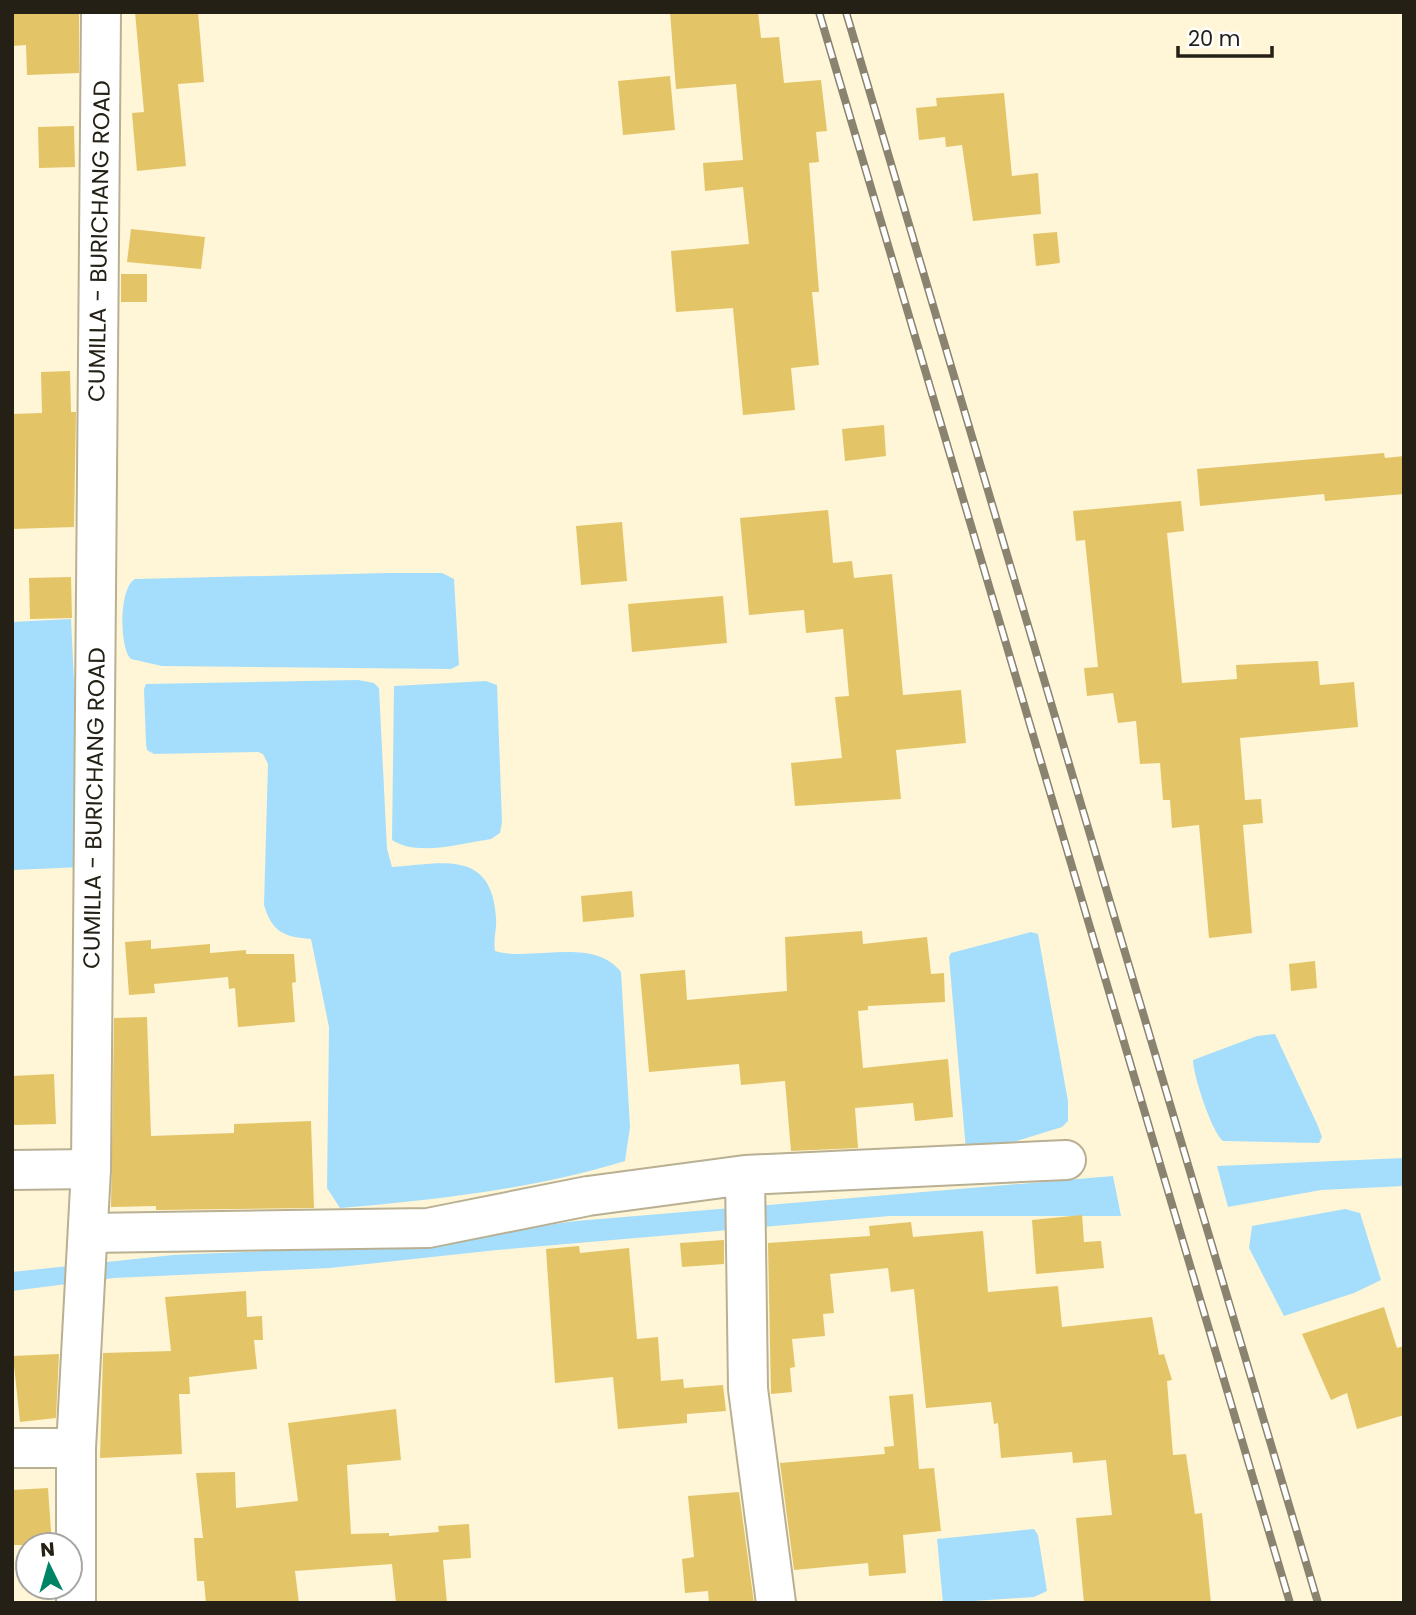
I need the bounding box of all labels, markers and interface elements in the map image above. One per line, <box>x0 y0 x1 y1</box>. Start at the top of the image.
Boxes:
scale bar <box>1178 14 1272 58</box>
text: 20 m <box>1188 24 1241 53</box>
street label: CUMILLA - BURICHANG ROAD <box>80 80 118 402</box>
street label: CUMILLA - BURICHANG ROAD <box>75 647 113 969</box>
north arrow <box>14 1531 84 1601</box>
text: N <box>39 1535 56 1564</box>

